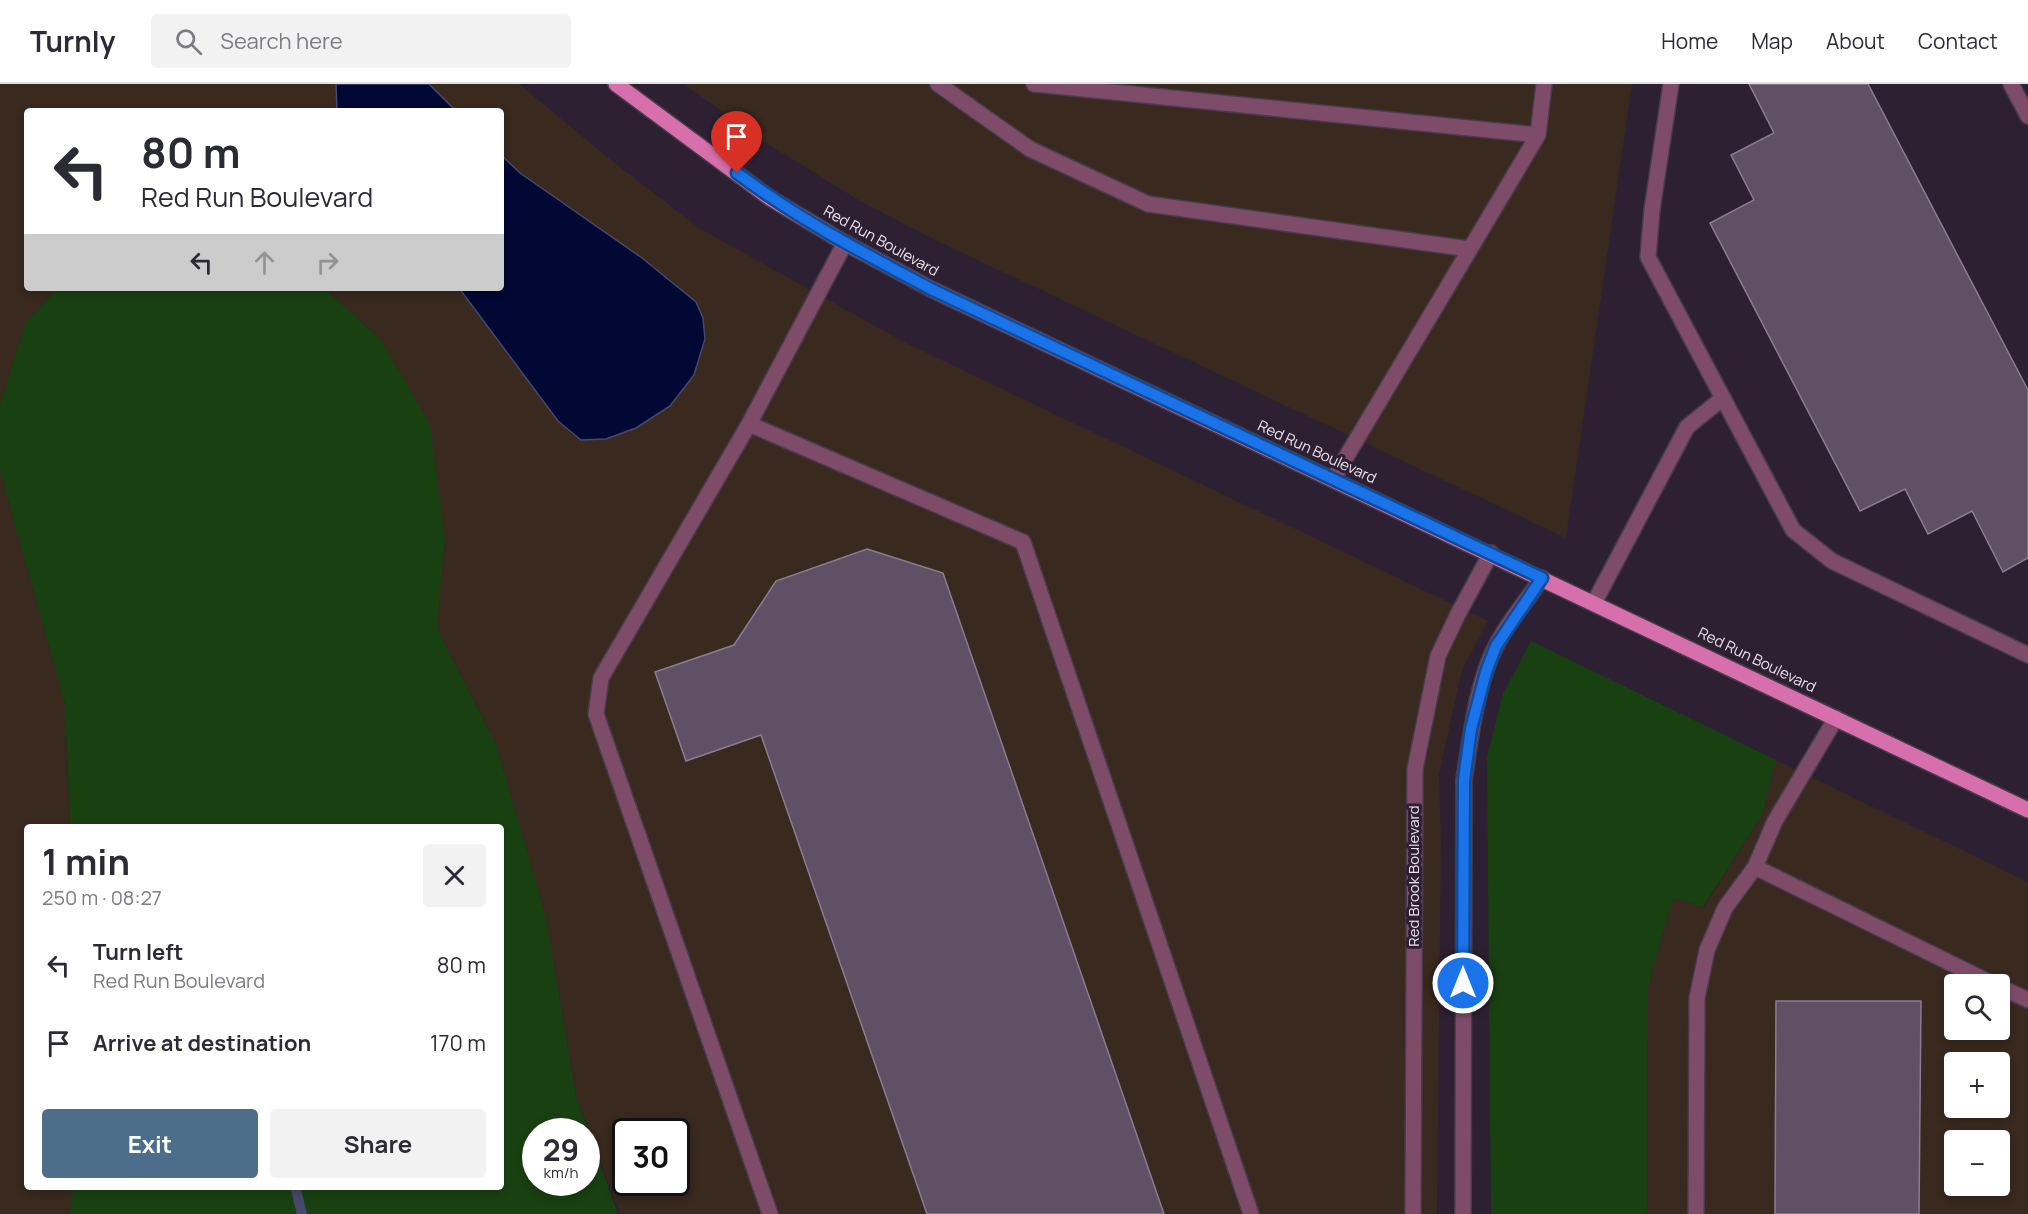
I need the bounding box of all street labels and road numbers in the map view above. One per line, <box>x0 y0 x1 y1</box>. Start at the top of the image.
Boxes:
street label: Red Run Boulevard <box>820 200 943 281</box>
street label: Red Run Boulevard <box>1254 415 1380 488</box>
street label: Red Run Boulevard <box>1695 622 1820 697</box>
street label: Red Brook Boulevard <box>1403 805 1424 947</box>

